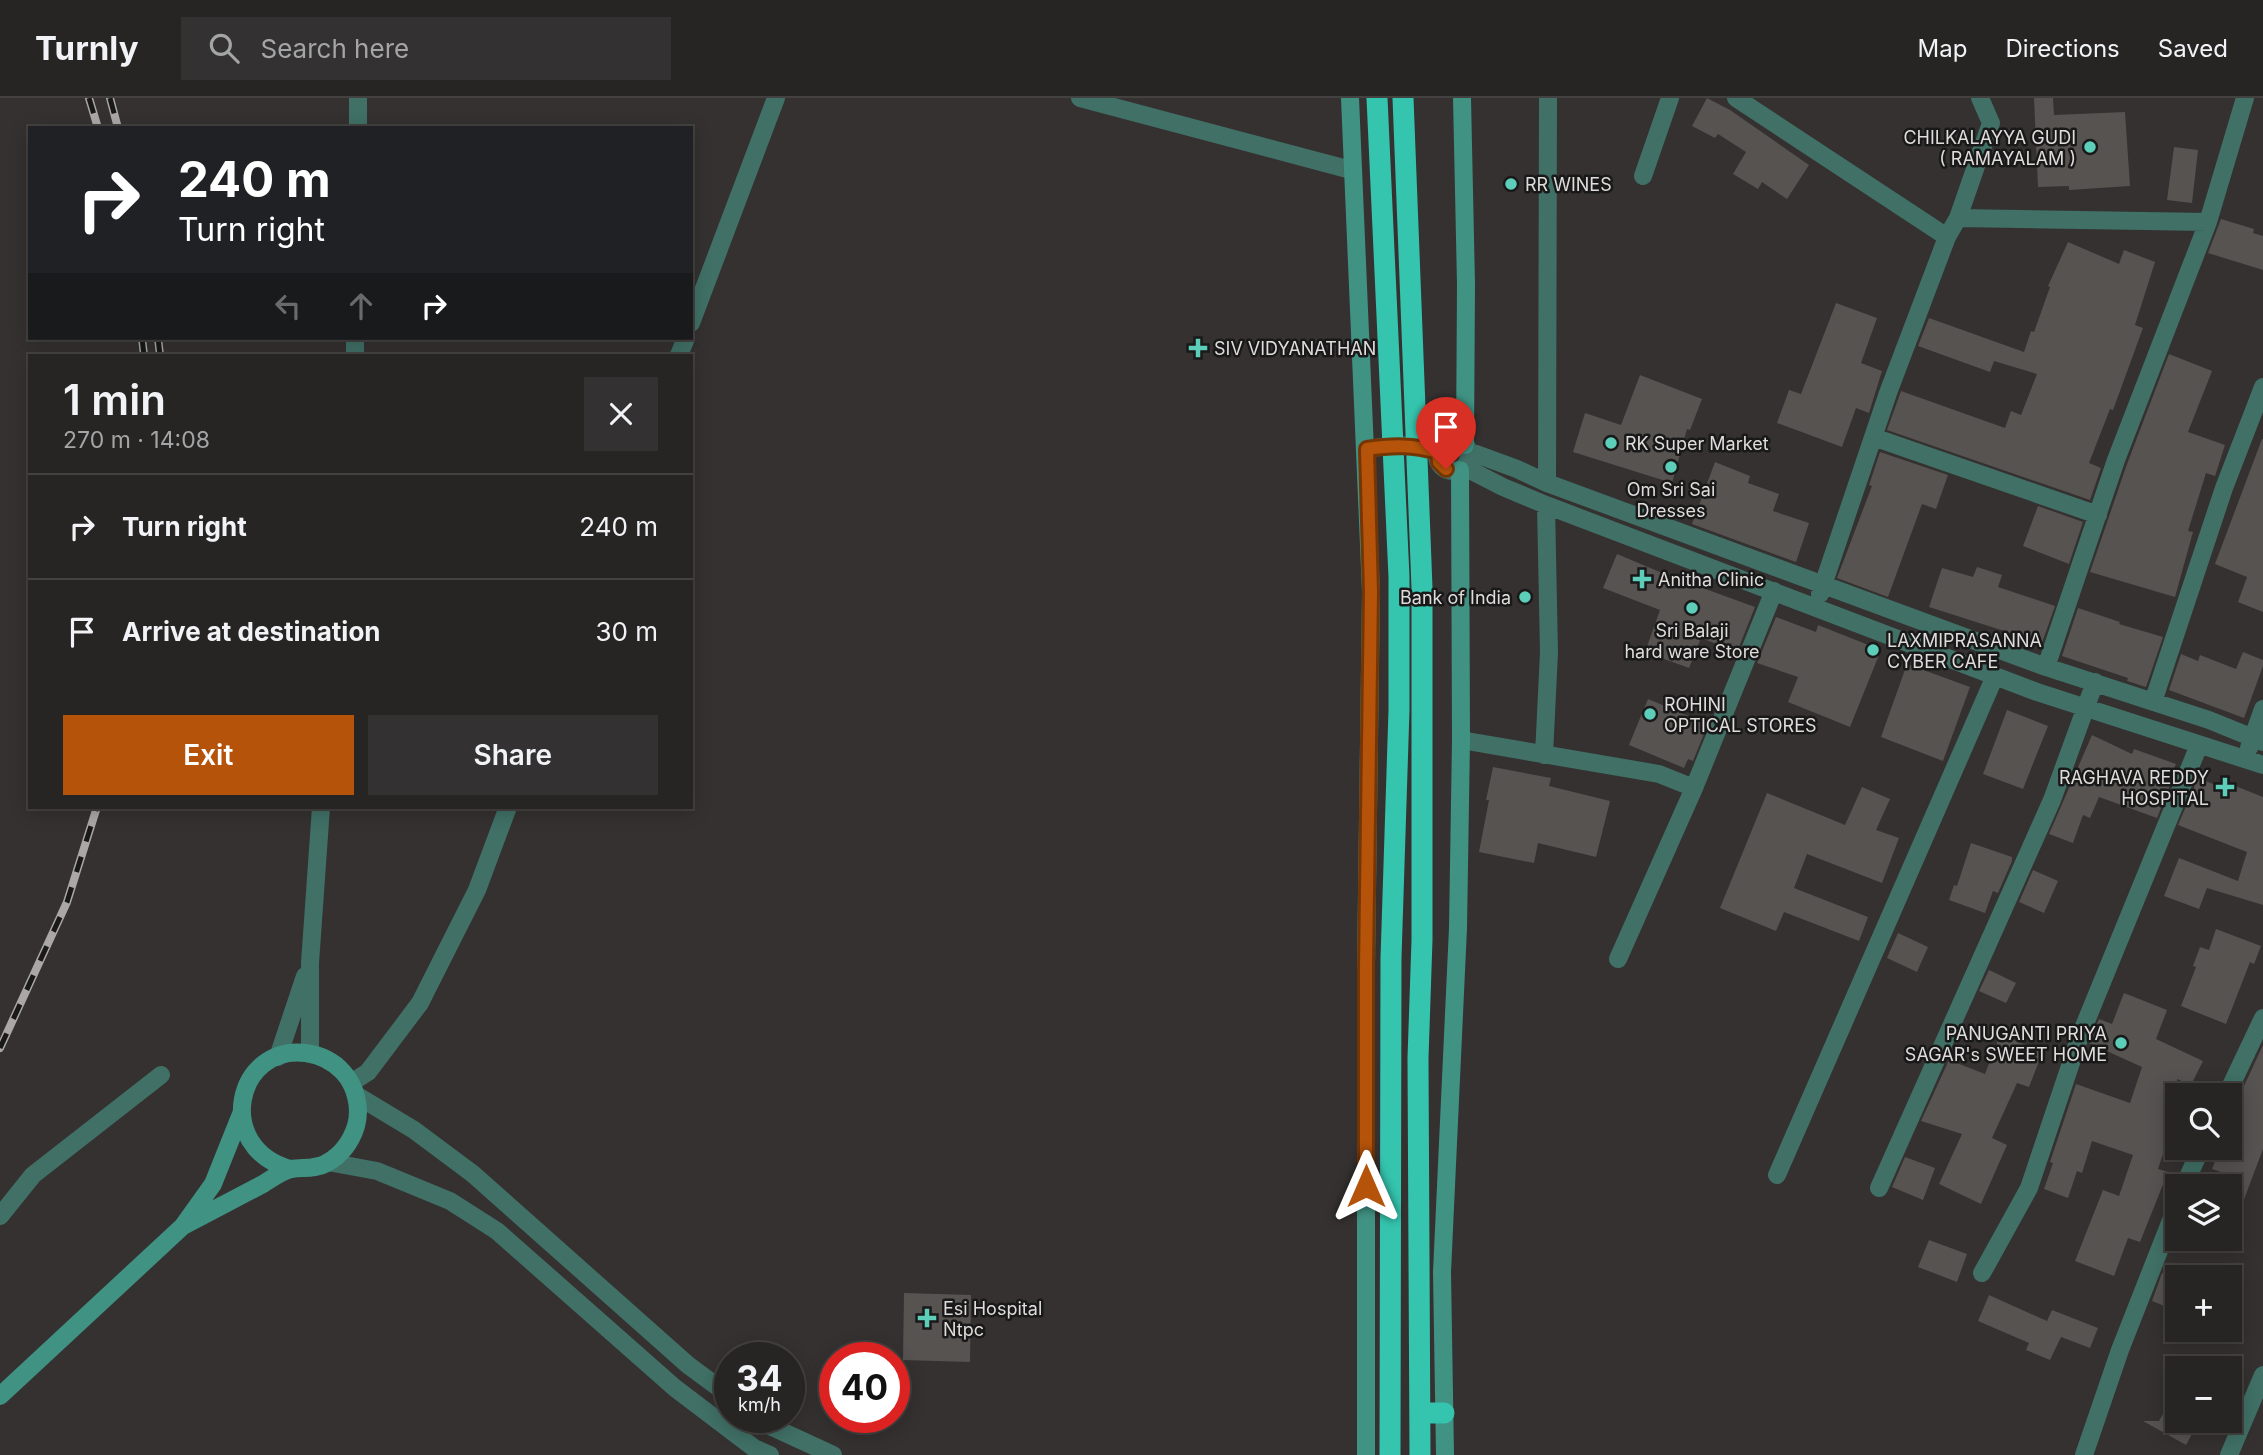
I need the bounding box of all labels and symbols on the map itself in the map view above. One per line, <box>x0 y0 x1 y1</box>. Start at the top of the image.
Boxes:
place label: CHILKALAYYA GUDI ( RAMAYALAM ) <box>1903 127 2076 169</box>
marker: CHILKALAYYA GUDI ( RAMAYALAM ) <box>2082 139 2098 155</box>
place label: RR WINES <box>1525 174 1612 195</box>
marker: RR WINES <box>1503 176 1519 192</box>
marker: SIV VIDYANATHAN <box>1188 338 1208 358</box>
place label: SIV VIDYANATHAN <box>1214 338 1376 359</box>
pin <box>1416 397 1476 469</box>
place label: RK Super Market <box>1625 433 1769 454</box>
marker: RK Super Market <box>1603 435 1619 451</box>
marker: Om Sri Sai Dresses <box>1663 459 1679 475</box>
place label: Om Sri Sai Dresses <box>1627 479 1715 521</box>
marker: Anitha Clinic <box>1632 569 1652 589</box>
place label: Anitha Clinic <box>1658 569 1764 590</box>
place label: Bank of India <box>1400 587 1511 608</box>
marker: Bank of India <box>1517 589 1533 605</box>
marker: Sri Balaji hard ware Store <box>1684 600 1700 616</box>
place label: Sri Balaji hard ware Store <box>1624 620 1760 662</box>
place label: LAXMIPRASANNA CYBER CAFE <box>1887 630 2042 672</box>
marker: LAXMIPRASANNA CYBER CAFE <box>1865 642 1881 658</box>
place label: ROHINI OPTICAL STORES <box>1664 694 1817 736</box>
marker: ROHINI OPTICAL STORES <box>1642 706 1658 722</box>
place label: RAGHAVA REDDY HOSPITAL <box>2059 767 2209 809</box>
marker: RAGHAVA REDDY HOSPITAL <box>2215 777 2235 797</box>
place label: PANUGANTI PRIYA SAGAR's SWEET HOME <box>1905 1023 2107 1065</box>
marker: PANUGANTI PRIYA SAGAR's SWEET HOME <box>2113 1035 2129 1051</box>
position arrow <box>1329 1149 1403 1223</box>
place label: Esi Hospital Ntpc <box>943 1298 1042 1340</box>
marker: Esi Hospital Ntpc <box>917 1308 937 1328</box>
speed limit sign: 40 <box>819 1342 910 1433</box>

